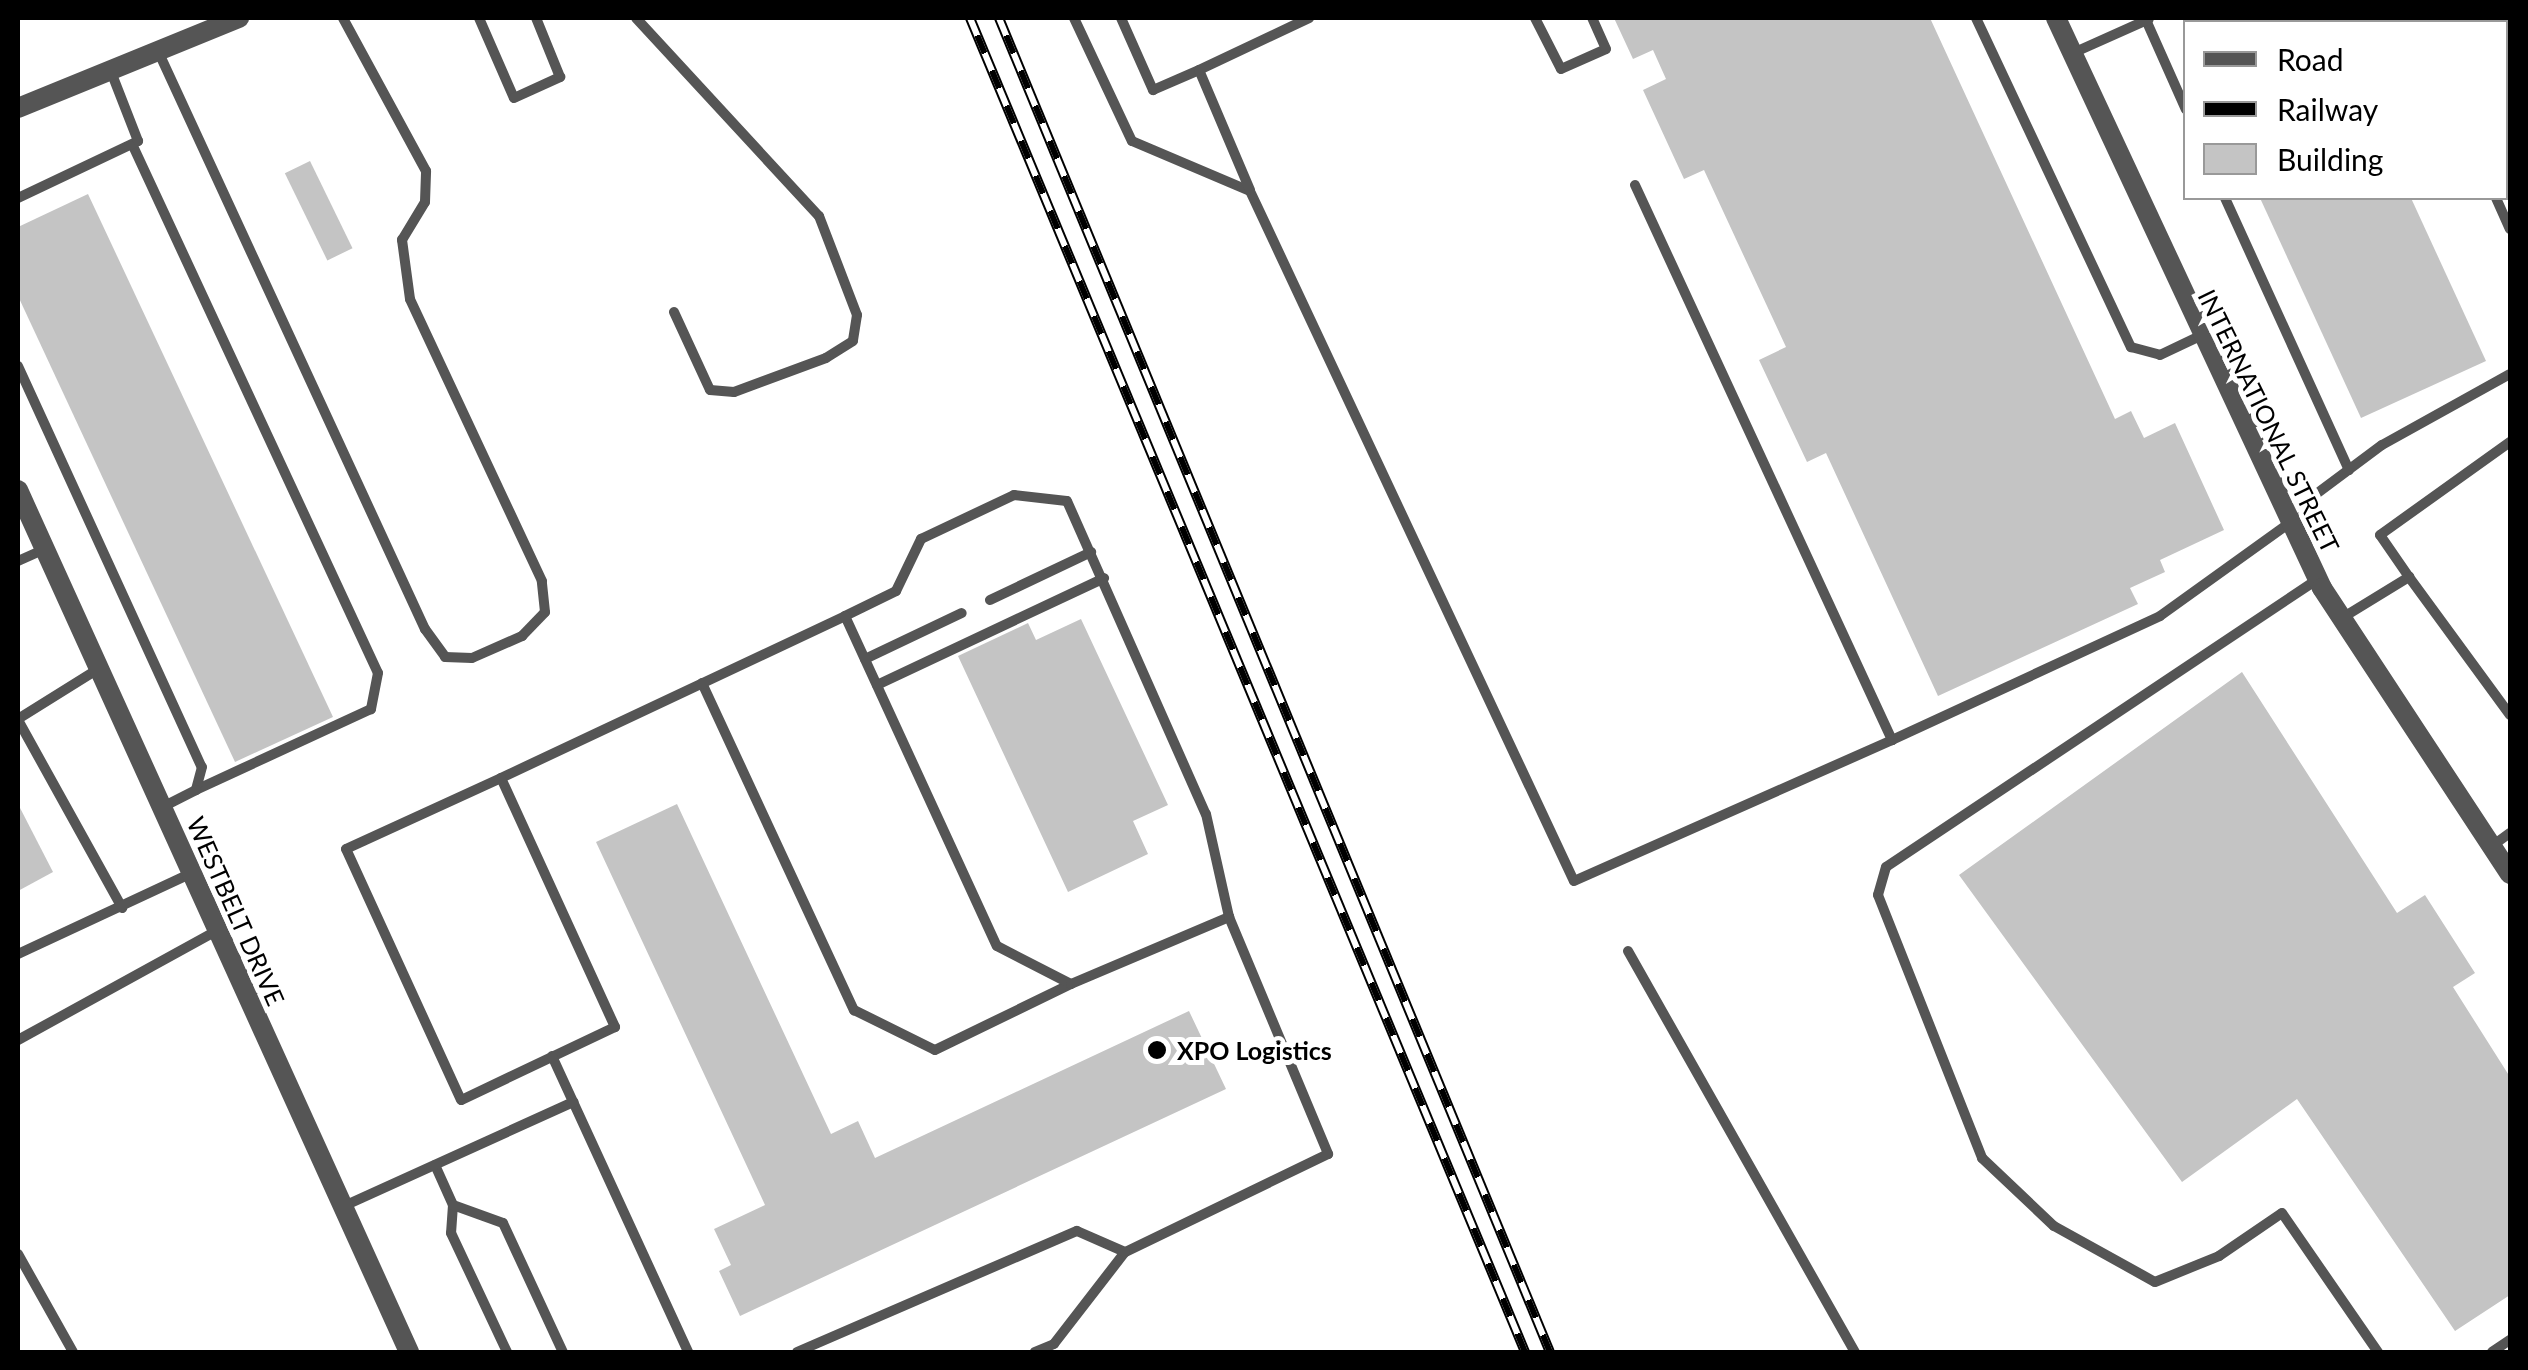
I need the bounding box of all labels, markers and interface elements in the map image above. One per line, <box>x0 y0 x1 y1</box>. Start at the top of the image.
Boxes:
legend <box>2183 20 2508 200</box>
text: Road <box>2277 41 2344 77</box>
text: Railway <box>2277 91 2378 127</box>
text: Building <box>2277 141 2383 177</box>
street label: INTERNATIONAL STREET <box>2192 284 2346 558</box>
street label: WESTBELT DRIVE <box>181 812 291 1010</box>
place label: XPO Logistics <box>1177 1035 1332 1065</box>
marker: XPO Logistics <box>1146 1039 1168 1061</box>

